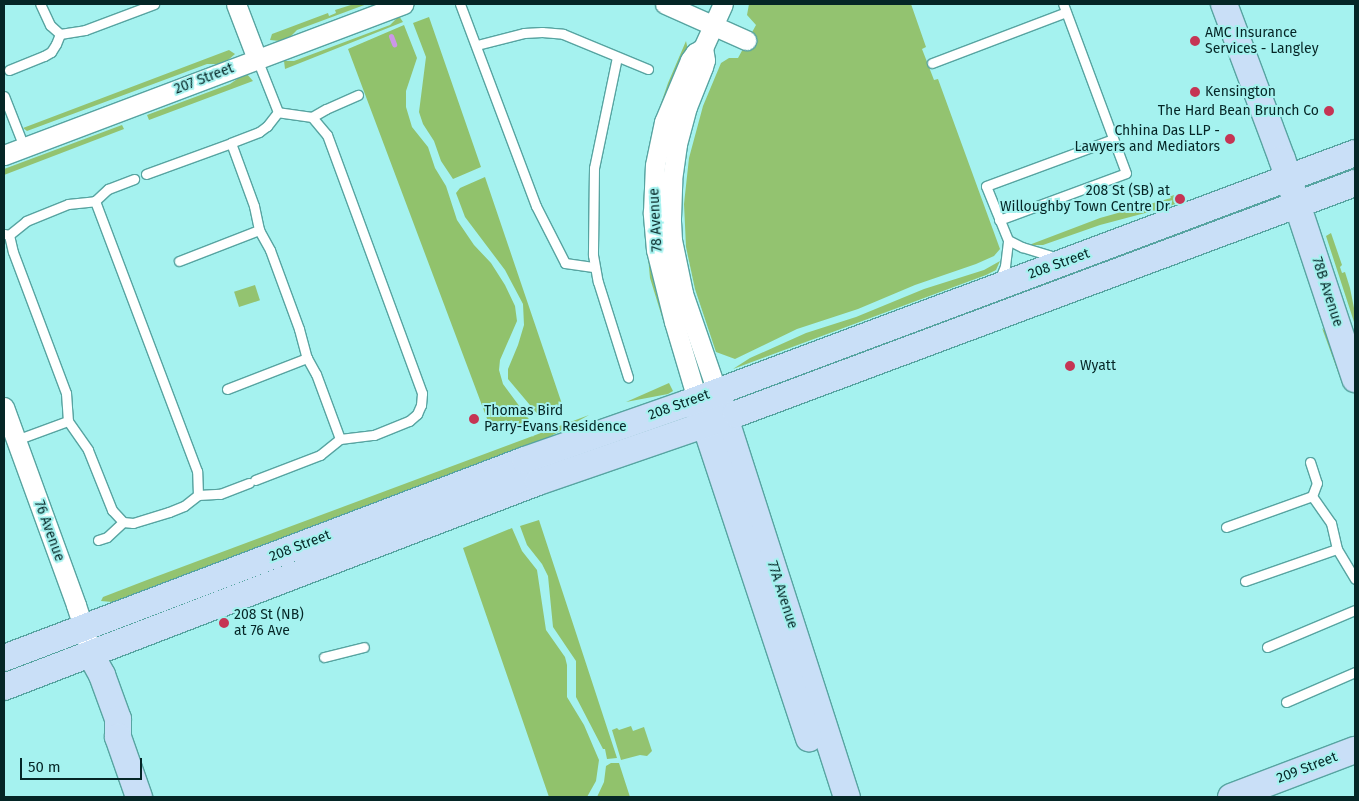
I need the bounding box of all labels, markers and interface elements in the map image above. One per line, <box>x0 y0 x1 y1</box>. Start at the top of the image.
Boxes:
place label: AMC Insurance Services - Langley <box>1205 25 1319 58</box>
marker: AMC Insurance Services - Langley <box>1189 35 1201 47</box>
street label: 207 Street <box>172 60 236 98</box>
place label: Kensington <box>1205 84 1276 100</box>
marker: Kensington <box>1189 86 1201 98</box>
place label: The Hard Bean Brunch Co <box>1158 103 1319 119</box>
marker: The Hard Bean Brunch Co <box>1323 105 1335 117</box>
place label: Chhina Das LLP - Lawyers and Mediators <box>1075 123 1220 156</box>
marker: Chhina Das LLP - Lawyers and Mediators <box>1224 133 1236 145</box>
place label: 208 St (SB) at Willoughby Town Centre Dr <box>1000 183 1170 216</box>
street label: 78 Avenue <box>646 188 666 252</box>
marker: 208 St (SB) at Willoughby Town Centre Dr <box>1174 193 1186 205</box>
street label: 208 Street <box>1026 245 1092 283</box>
street label: 78B Avenue <box>1308 255 1346 329</box>
place label: Wyatt <box>1080 358 1116 374</box>
marker: Wyatt <box>1064 360 1076 372</box>
street label: 208 Street <box>646 386 712 424</box>
place label: Thomas Bird Parry-Evans Residence <box>484 403 627 436</box>
marker: Thomas Bird Parry-Evans Residence <box>468 413 480 425</box>
street label: 76 Avenue <box>30 498 68 564</box>
street label: 208 Street <box>267 527 333 565</box>
street label: 77A Avenue <box>763 559 801 631</box>
place label: 208 St (NB) at 76 Ave <box>234 607 304 640</box>
marker: 208 St (NB) at 76 Ave <box>218 617 230 629</box>
scale bar <box>22 748 145 780</box>
street label: 209 Street <box>1274 749 1340 787</box>
text: 50 m <box>28 758 61 776</box>

